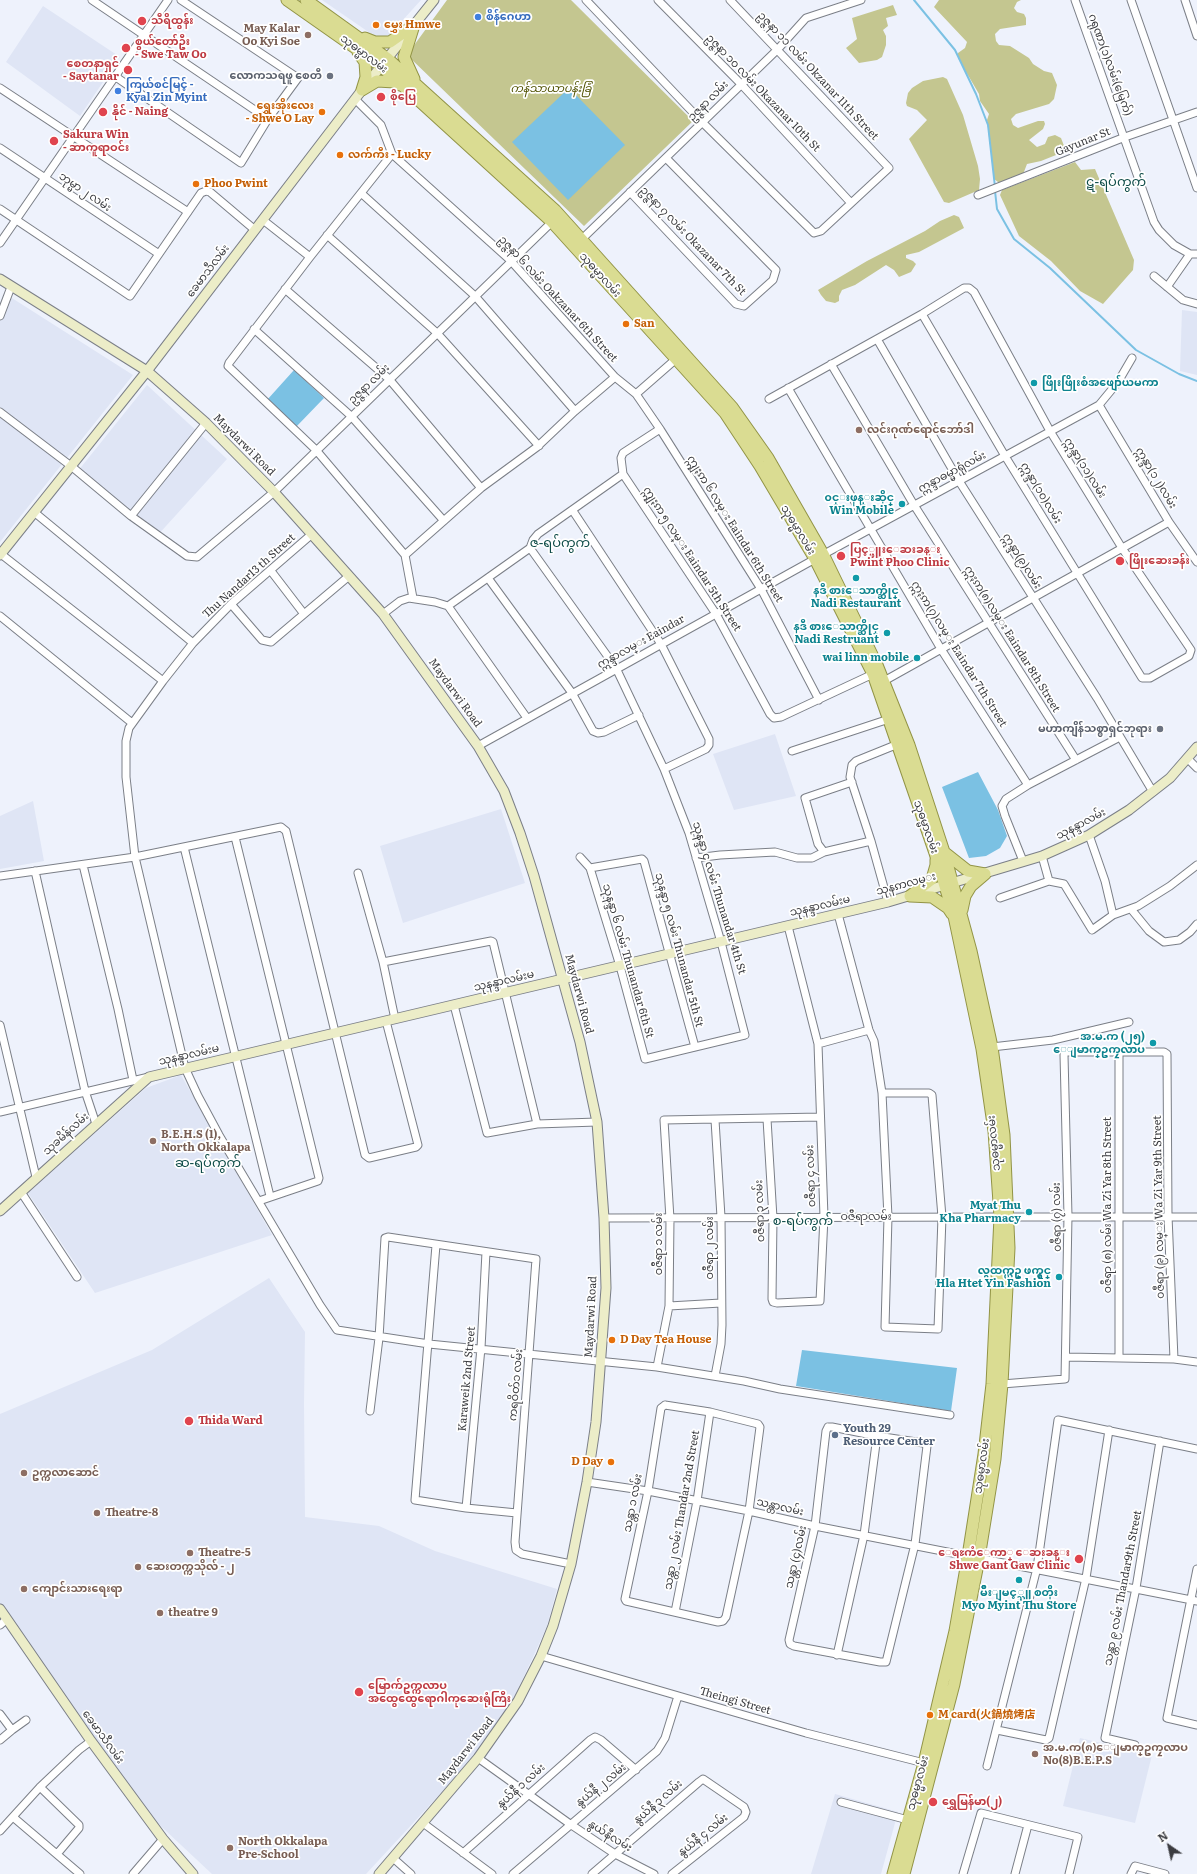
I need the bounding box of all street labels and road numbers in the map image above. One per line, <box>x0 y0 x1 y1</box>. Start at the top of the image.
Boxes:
street label: ဥဇ္ဇနာ ၁၁ လမ်း Okzanar 11th Street <box>755 9 881 143</box>
street label: ဂရုဏာ(၁)လမ်း(မြေက်) <box>1085 12 1135 118</box>
street label: ဥဇ္ဇနာ ၁၀ လမ်း Okazanar 10th St <box>703 31 823 155</box>
street label: သုဓမ္မာလမ်း <box>338 32 390 76</box>
street label: ဥဇ္ဇနာ လမ်း <box>685 78 731 124</box>
street label: Gayunar St <box>1053 125 1113 159</box>
street label: ဘုမ္မာ ၂ လမ်း <box>56 170 114 214</box>
street label: ဥဇ္ဇနာ ၇ လမ်း Okazanar 7th St <box>637 184 749 298</box>
street label: ဥဇ္ဇနာ ၆ လမ်း Oakzanar 6th Street <box>496 233 620 365</box>
street label: ခေမာသီလမ်း <box>184 242 232 300</box>
street label: သုဓမ္မာလမ်း <box>576 250 624 300</box>
street label: ဥဇ္ဇနာ လမ်း <box>346 361 392 407</box>
street label: Maydarwi Road <box>210 411 278 479</box>
street label: ဣန္ဒာ(၁၁)လမ်း <box>1061 435 1109 501</box>
street label: ဣန္ဒာ(၁၂)လမ်း <box>1133 445 1179 511</box>
street label: ဣန္ဒာဓမ္မာရုံလမ်း <box>916 449 988 495</box>
street label: ဣျႏၵာ ၆ လမ္း Eaindar 6th Street <box>684 453 786 605</box>
street label: ဣန္ဒာ(၁၀)လမ်း <box>1018 460 1064 526</box>
street label: ဣျႏၵာ ၅ လမ္း Eaindar 5th Street <box>640 484 744 634</box>
street label: သုဓမ္မာလမ်း <box>778 503 818 557</box>
street label: Thu Nandar13 th Street <box>200 531 298 621</box>
street label: ဣန္ဒာ(၉)လမ်း <box>1000 531 1044 591</box>
street label: ဣႏၵာ(၈)လမ္း Eaindar 8th Street <box>961 563 1063 715</box>
street label: ဣႏၵာ(၇)လမ္း Eaindar 7th Street <box>908 579 1010 729</box>
street label: ဣန္ဒာလမ္း Eaindar <box>595 612 687 672</box>
street label: Maydarwi Road <box>426 656 484 730</box>
street label: သုဓမ္မာလမ်း <box>911 798 941 856</box>
street label: သုနန္ဒာလမ်း <box>1054 805 1108 843</box>
street label: သုနန္ဒာ ၄ လမ်း Thunandar 4th St <box>689 820 749 976</box>
street label: သုနၵာလမ္း <box>875 870 937 898</box>
street label: သုနန္ဒာ ၅ လမ်း Thunandar 5th St <box>652 871 706 1029</box>
street label: သုနန္ဒာ ၆ လမ်း Thunandar 6th St <box>600 882 656 1040</box>
street label: သုနန္ဒာလမ်းမ <box>788 893 852 919</box>
street label: Maydarwi Road <box>562 953 596 1035</box>
street label: သုနန္ဒာလမ်းမ <box>472 968 536 994</box>
street label: သုနန္ဒာလမ်းမ <box>157 1042 221 1068</box>
street label: သုခမိန်လမ်း <box>40 1110 92 1158</box>
street label: သုဓမ္မာလမ်း <box>985 1115 1003 1171</box>
street label: ၀ဇီရာ (၉) လမ္း Wa Zi Yar 9th Street <box>1151 1115 1167 1299</box>
street label: ၀ဇီရာ (၈) လမ်း Wa Zi Yar 8th Street <box>1101 1117 1115 1293</box>
street label: ဝဇီရာ ၄ လမ်း <box>803 1145 819 1207</box>
street label: ဝဇီရာ ၃ လမ်း <box>752 1180 768 1242</box>
street label: ၀ဇီရာ (၇) လမ်း <box>1050 1182 1064 1252</box>
street label: ဝဇီရာလမ်း <box>840 1210 892 1224</box>
street label: ဝဇီရာ ၁ လမ်း <box>652 1213 666 1275</box>
street label: ဝဇီရာ ၂ လမ်း <box>703 1217 717 1279</box>
street label: Maydarwi Road <box>582 1276 600 1358</box>
street label: Karaweik 2nd Street <box>456 1326 478 1432</box>
street label: ကရဝိတ်၁ လမ်း <box>506 1348 526 1422</box>
street label: သန္တာ ၂ လမ်း Thandar 2nd Street <box>661 1429 703 1591</box>
street label: သုဓမ္မာလမ်း <box>972 1437 992 1495</box>
street label: သန္တာ ၁ လမ်း <box>621 1473 645 1533</box>
street label: သန္တာလမ်း <box>755 1495 805 1519</box>
street label: သန္တာ ၉ လမ်း Thandar9th Street <box>1101 1509 1145 1667</box>
street label: သန္တာ (၄)လမ်း <box>782 1524 810 1590</box>
street label: Theingi Street <box>698 1685 772 1717</box>
street label: ခေမာသီလမ်း <box>79 1708 127 1766</box>
street label: Maydarwi Road <box>436 1715 496 1787</box>
street label: သုဓမ္မာလမ်း <box>904 1754 932 1812</box>
street label: နွယ်နီ ၁ လမ်း <box>494 1761 548 1811</box>
street label: နွယ်နီ ၂ လမ်း <box>573 1761 629 1809</box>
street label: နွယ်နီ ၃ လမ်း <box>631 1777 685 1827</box>
street label: နွယ်နီ ၄ လမ်း <box>675 1811 731 1859</box>
street label: နွယ်နီလမ်း <box>586 1817 634 1855</box>

